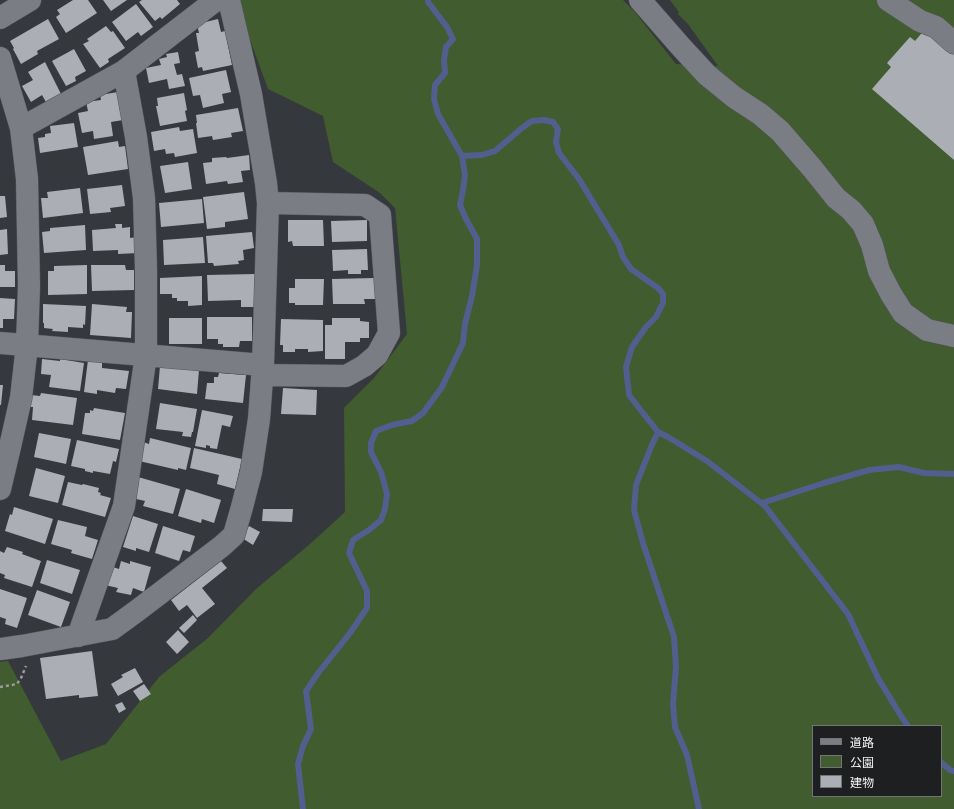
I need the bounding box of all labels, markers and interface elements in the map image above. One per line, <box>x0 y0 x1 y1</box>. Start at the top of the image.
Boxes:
legend <box>812 725 942 797</box>
text: 道路 <box>850 735 874 749</box>
text: 公園 <box>850 755 874 769</box>
text: 建物 <box>850 775 874 789</box>

